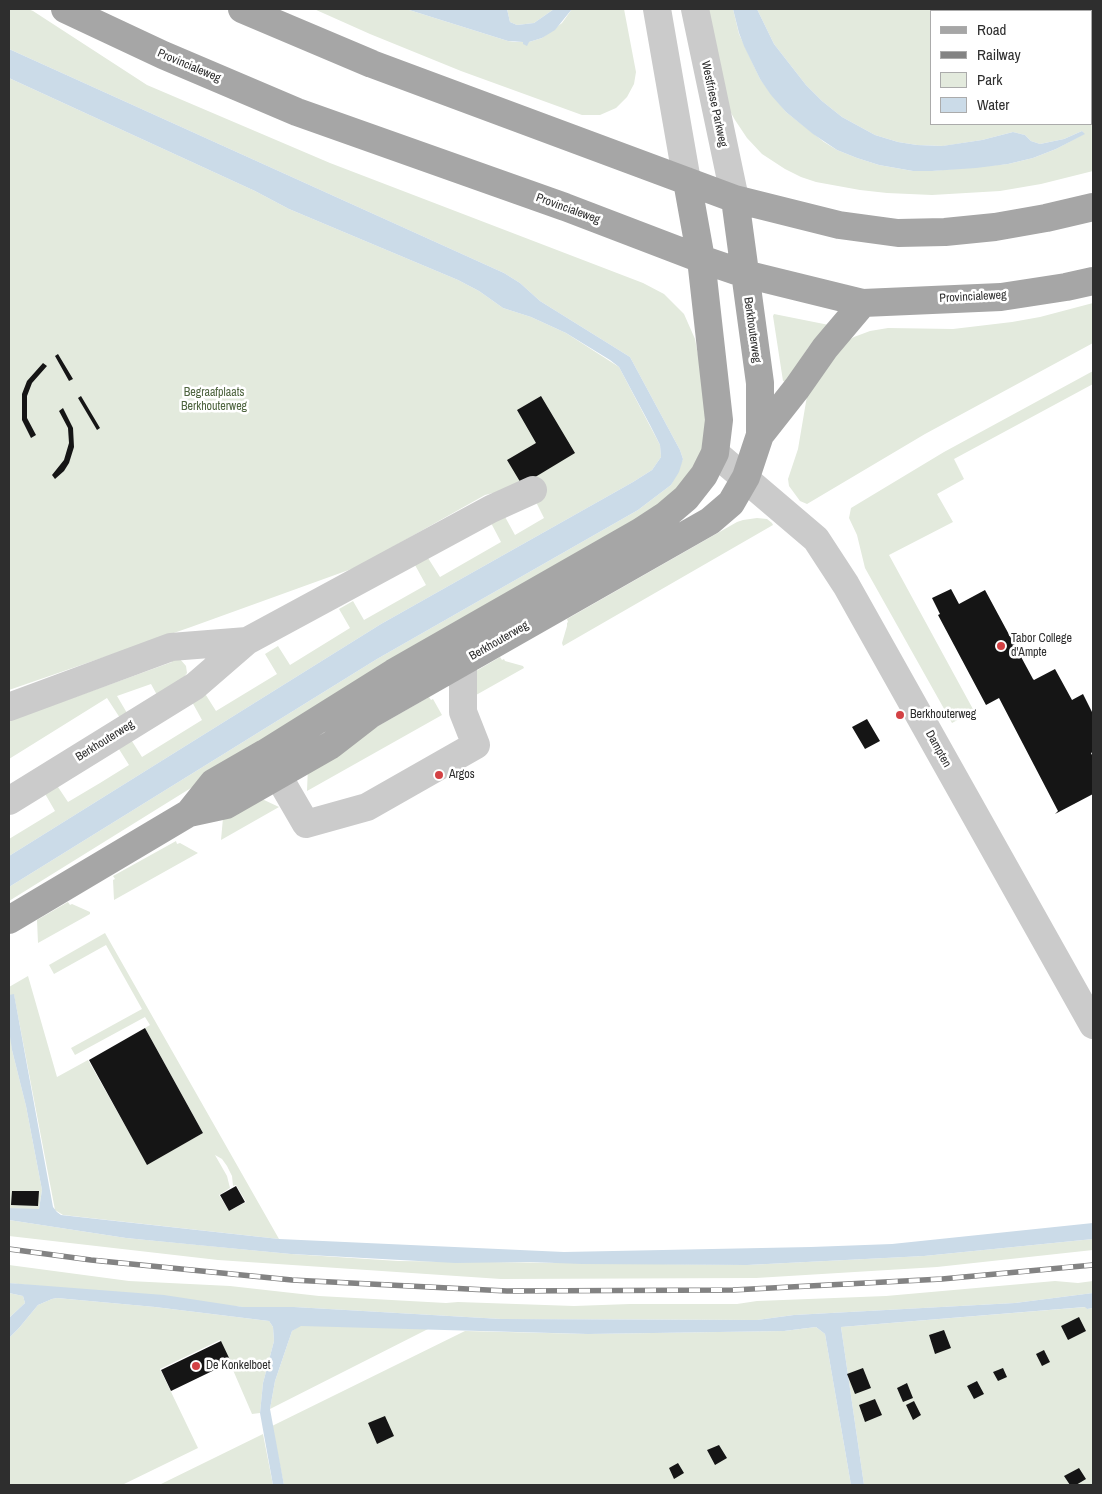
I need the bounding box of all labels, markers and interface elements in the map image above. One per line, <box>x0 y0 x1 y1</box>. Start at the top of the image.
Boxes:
legend <box>930 10 1092 125</box>
text: Road <box>977 19 1006 40</box>
text: Railway <box>977 44 1021 65</box>
street label: Provincialeweg <box>155 46 223 86</box>
street label: Westfriese Parkweg <box>698 60 730 148</box>
text: Park <box>977 69 1002 90</box>
text: Water <box>977 94 1009 115</box>
street label: Provincialeweg <box>534 191 602 227</box>
street label: Provincialeweg <box>939 288 1007 306</box>
street label: Berkhouterweg <box>740 296 764 364</box>
park label: Begraafplaats Berkhouterweg <box>181 386 247 414</box>
street label: Berkhouterweg <box>467 618 531 664</box>
place label: Tabor College d'Ampte <box>1011 632 1072 660</box>
marker: Tabor College d'Ampte <box>995 640 1007 652</box>
place label: Berkhouterweg <box>910 708 976 722</box>
marker: Berkhouterweg <box>894 709 906 721</box>
street label: Berkhouterweg <box>73 717 137 765</box>
street label: Dampten <box>922 728 954 770</box>
place label: Argos <box>449 768 475 782</box>
marker: Argos <box>433 769 445 781</box>
place label: De Konkelboet <box>206 1359 271 1373</box>
marker: De Konkelboet <box>190 1360 202 1372</box>

